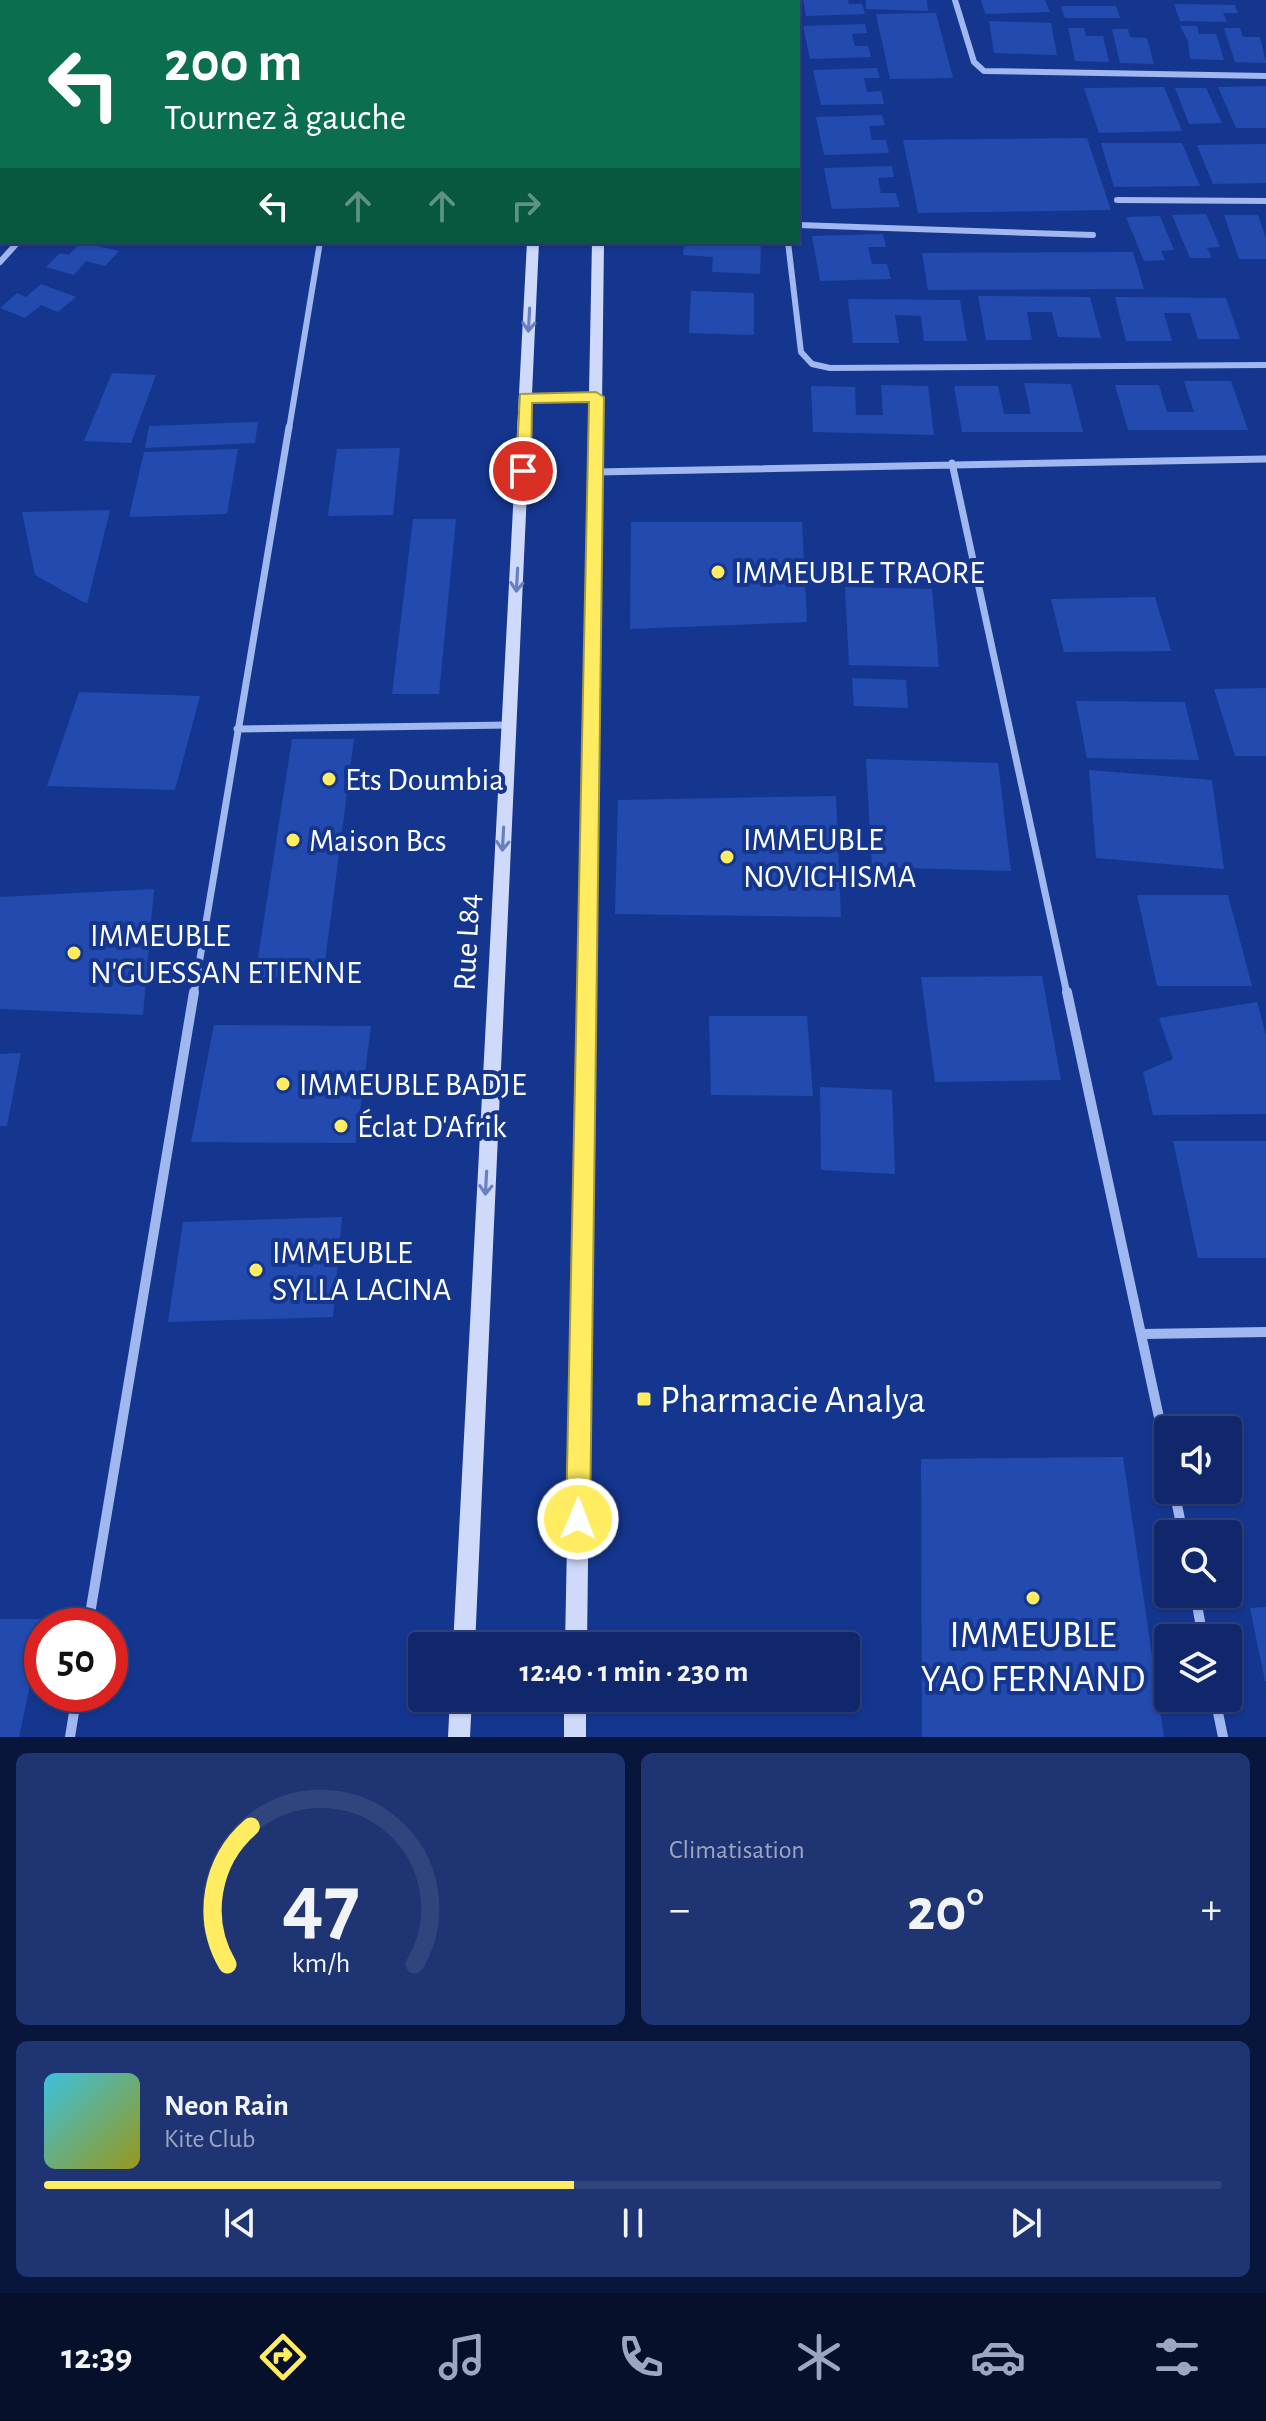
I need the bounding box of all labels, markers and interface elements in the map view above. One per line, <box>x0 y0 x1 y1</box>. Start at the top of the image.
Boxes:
icon: left <box>32 32 136 136</box>
text: 200 m <box>164 35 302 91</box>
text: Tournez à gauche <box>164 100 406 136</box>
icon: left <box>252 184 296 228</box>
icon: ahead <box>336 184 380 228</box>
icon: ahead <box>420 184 464 228</box>
icon: right <box>504 184 548 228</box>
one-way arrow <box>521 306 536 333</box>
pin <box>489 437 557 505</box>
icon: arrive <box>501 449 545 493</box>
place label: IMMEUBLE TRAORE <box>734 557 985 589</box>
marker: IMMEUBLE TRAORE <box>709 563 727 581</box>
one-way arrow <box>509 566 524 593</box>
place label: Ets Doumbia <box>345 764 504 796</box>
marker: Ets Doumbia <box>320 770 338 788</box>
place label: IMMEUBLE NOVICHISMA <box>743 824 916 893</box>
place label: Maison Bcs <box>309 825 447 857</box>
one-way arrow <box>496 825 511 852</box>
marker: Maison Bcs <box>284 831 302 849</box>
marker: IMMEUBLE NOVICHISMA <box>718 848 736 866</box>
street label: Rue L84 <box>448 893 486 991</box>
place label: IMMEUBLE N'GUESSAN ETIENNE <box>90 920 361 989</box>
marker: IMMEUBLE N'GUESSAN ETIENNE <box>65 944 83 962</box>
place label: IMMEUBLE BADJE <box>299 1069 526 1101</box>
marker: IMMEUBLE BADJE <box>274 1075 292 1093</box>
place label: Éclat D'Afrik <box>357 1108 507 1143</box>
marker: Éclat D'Afrik <box>332 1117 350 1135</box>
one-way arrow <box>479 1169 494 1196</box>
place label: IMMEUBLE SYLLA LACINA <box>272 1237 451 1306</box>
marker: IMMEUBLE SYLLA LACINA <box>247 1261 265 1279</box>
place label: Pharmacie Analya <box>660 1382 926 1420</box>
marker: Pharmacie Analya <box>635 1390 653 1408</box>
map controls <box>1154 1416 1242 1712</box>
button: sound <box>1154 1416 1242 1504</box>
position arrow <box>536 1477 620 1561</box>
button: search <box>1154 1520 1242 1608</box>
marker: IMMEUBLE YAO FERNAND <box>1024 1589 1042 1607</box>
speed limit sign: 50 <box>24 1608 128 1712</box>
place label: IMMEUBLE YAO FERNAND <box>921 1617 1145 1699</box>
button: layers <box>1154 1624 1242 1712</box>
text: 12:40 · 1 min · 230 m <box>519 1657 749 1687</box>
text: Climatisation <box>669 1837 805 1863</box>
text: 47 <box>282 1864 359 1948</box>
text: 20° <box>907 1881 984 1941</box>
text: − <box>669 1888 690 1932</box>
text: + <box>1201 1888 1222 1932</box>
text: km/h <box>291 1949 350 1978</box>
text: Neon Rain <box>164 2091 289 2121</box>
text: Kite Club <box>164 2126 255 2152</box>
icon: previous <box>218 2201 262 2245</box>
icon: pause <box>611 2201 655 2245</box>
icon: next <box>1004 2201 1048 2245</box>
icon: directions <box>255 2329 311 2385</box>
icon: music <box>434 2329 490 2385</box>
icon: phone <box>613 2329 669 2385</box>
icon: climate <box>791 2329 847 2385</box>
icon: car <box>970 2329 1026 2385</box>
icon: filters <box>1149 2329 1205 2385</box>
text: 12:39 <box>61 2339 132 2375</box>

